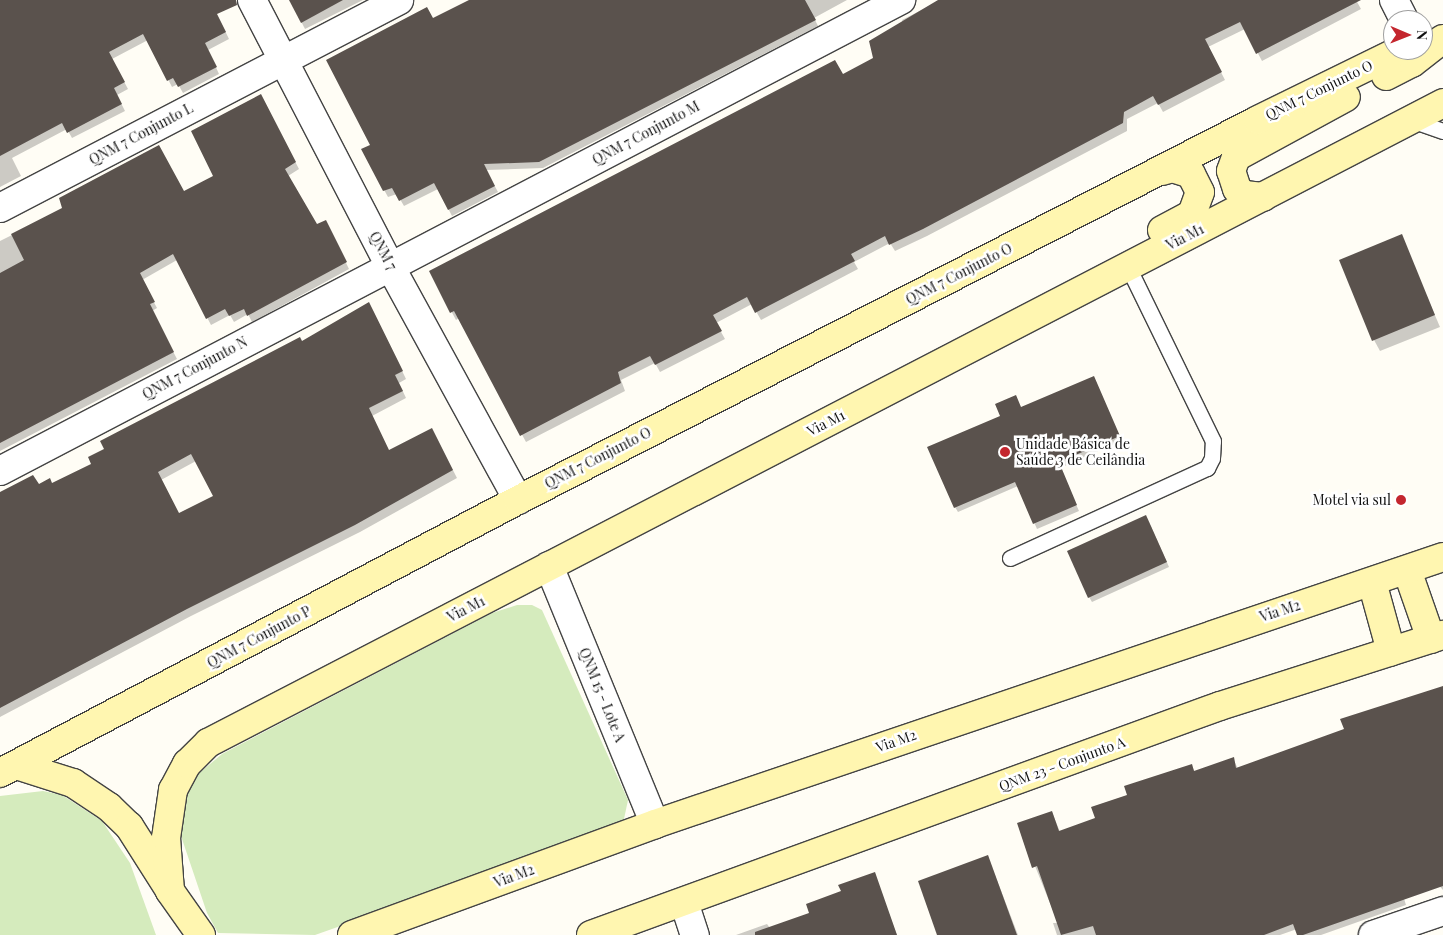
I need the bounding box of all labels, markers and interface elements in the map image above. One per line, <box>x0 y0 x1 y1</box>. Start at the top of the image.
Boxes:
north arrow <box>1383 10 1433 60</box>
text: N <box>1413 30 1432 40</box>
street label: QNM 7 Conjunto O <box>1263 57 1375 123</box>
street label: QNM 7 Conjunto M <box>589 98 703 168</box>
street label: QNM 7 Conjunto L <box>86 100 196 168</box>
street label: Via M1 <box>1163 220 1207 254</box>
street label: QNM 7 <box>366 229 400 273</box>
street label: QNM 7 Conjunto O <box>903 240 1015 308</box>
street label: QNM 7 Conjunto N <box>139 333 251 403</box>
street label: Via M1 <box>804 406 848 440</box>
street label: QNM 7 Conjunto O <box>542 424 654 492</box>
place label: Unidade Básica de Saúde 3 de Ceilândia <box>1016 436 1145 468</box>
marker: Unidade Básica de Saúde 3 de Ceilândia <box>998 445 1012 459</box>
place label: Motel via sul <box>1312 492 1391 508</box>
marker: Motel via sul <box>1395 494 1407 506</box>
street label: Via M1 <box>444 592 488 626</box>
street label: Via M2 <box>1257 597 1303 625</box>
street label: QNM 7 Conjunto P <box>204 603 314 671</box>
street label: QNM 15 - Lote A <box>575 645 629 745</box>
street label: Via M2 <box>873 726 919 756</box>
street label: QNM 23 - Conjunto A <box>996 733 1128 795</box>
street label: Via M2 <box>491 861 537 891</box>

